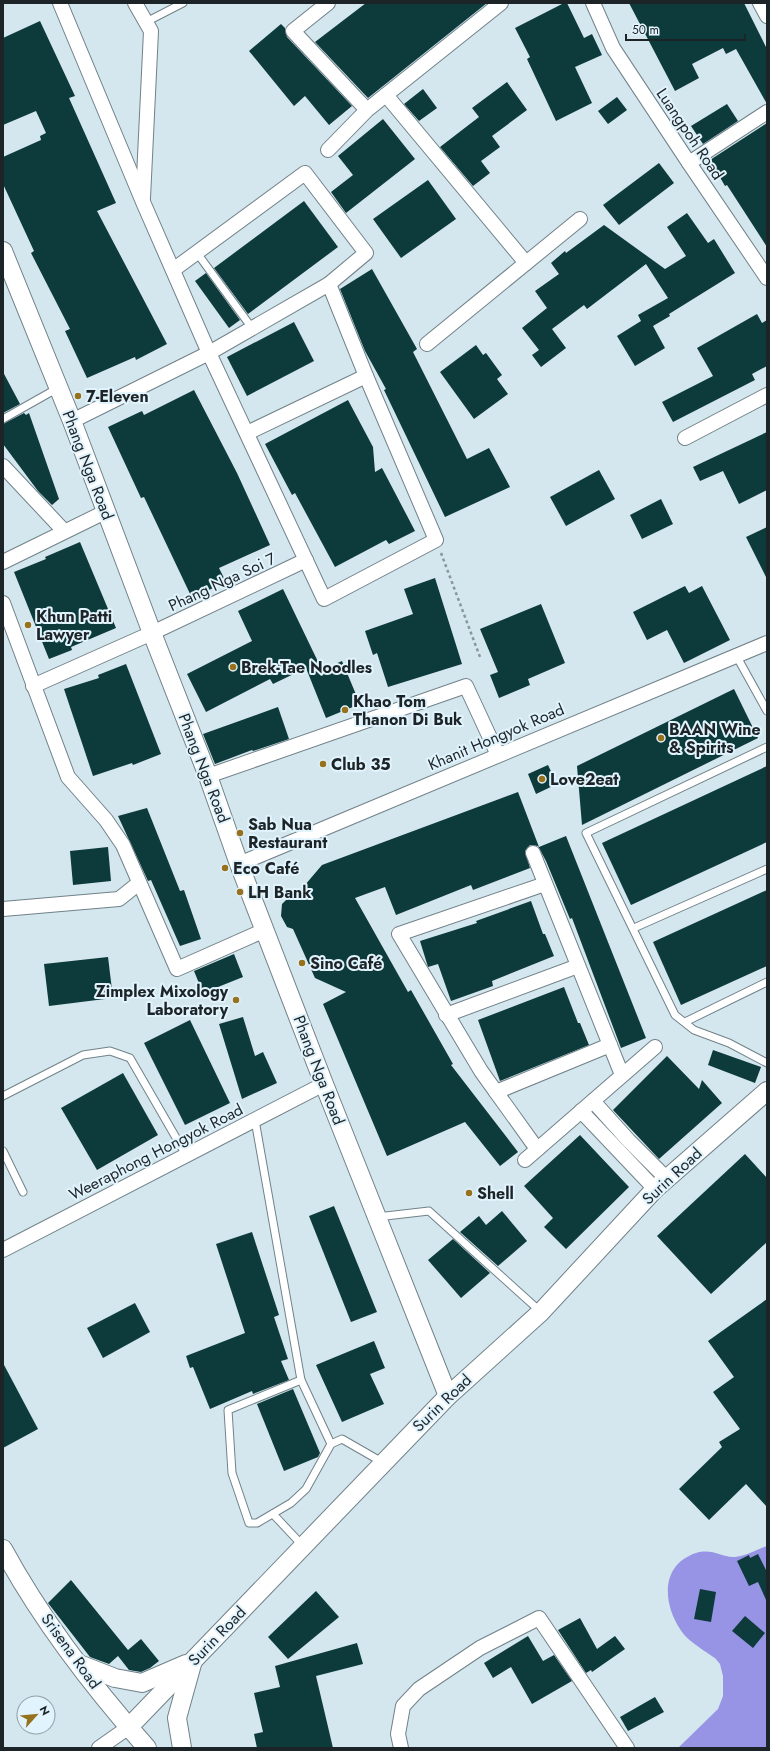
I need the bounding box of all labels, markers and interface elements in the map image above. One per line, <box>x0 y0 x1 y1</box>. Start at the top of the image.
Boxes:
scale bar <box>626 16 745 42</box>
text: 50 m <box>632 21 659 39</box>
street label: Luangpoh Road <box>651 84 729 184</box>
place label: 7-Eleven <box>86 385 149 408</box>
marker: 7-Eleven <box>73 391 83 401</box>
street label: Phang Nga Road <box>57 407 119 523</box>
street label: Phang Nga Soi 7 <box>165 547 280 617</box>
place label: Khun Patti Lawyer <box>36 605 112 646</box>
marker: Khun Patti Lawyer <box>23 620 33 630</box>
place label: Brek-Tae Noodles <box>241 656 372 679</box>
marker: Brek-Tae Noodles <box>228 662 238 672</box>
place label: Khao Tom Thanon Di Buk <box>353 690 463 731</box>
street label: Khanit Hongyok Road <box>424 698 568 776</box>
marker: Khao Tom Thanon Di Buk <box>340 705 350 715</box>
street label: Phang Nga Road <box>173 710 235 826</box>
place label: BAAN Wine & Spirits <box>669 718 761 759</box>
marker: BAAN Wine & Spirits <box>656 733 666 743</box>
place label: Club 35 <box>331 753 391 776</box>
marker: Club 35 <box>318 759 328 769</box>
place label: Love2eat <box>550 768 619 791</box>
marker: Love2eat <box>537 774 547 784</box>
place label: Sab Nua Restaurant <box>248 813 328 854</box>
marker: Sab Nua Restaurant <box>235 828 245 838</box>
place label: Eco Café <box>233 857 299 880</box>
marker: Eco Café <box>220 863 230 873</box>
place label: LH Bank <box>248 881 312 904</box>
marker: LH Bank <box>235 887 245 897</box>
place label: Sino Café <box>310 952 382 975</box>
marker: Sino Café <box>297 958 307 968</box>
place label: Zimplex Mixology Laboratory <box>96 980 229 1021</box>
marker: Zimplex Mixology Laboratory <box>231 995 241 1005</box>
street label: Phang Nga Road <box>288 1012 350 1128</box>
street label: Weeraphong Hongyok Road <box>65 1098 247 1206</box>
street label: Surin Road <box>637 1142 707 1210</box>
place label: Shell <box>477 1182 514 1205</box>
marker: Shell <box>464 1188 474 1198</box>
street label: Surin Road <box>407 1369 477 1437</box>
street label: Surin Road <box>183 1601 251 1671</box>
street label: Srisena Road <box>36 1608 106 1694</box>
north arrow <box>16 1695 56 1735</box>
text: N <box>36 1703 54 1718</box>

